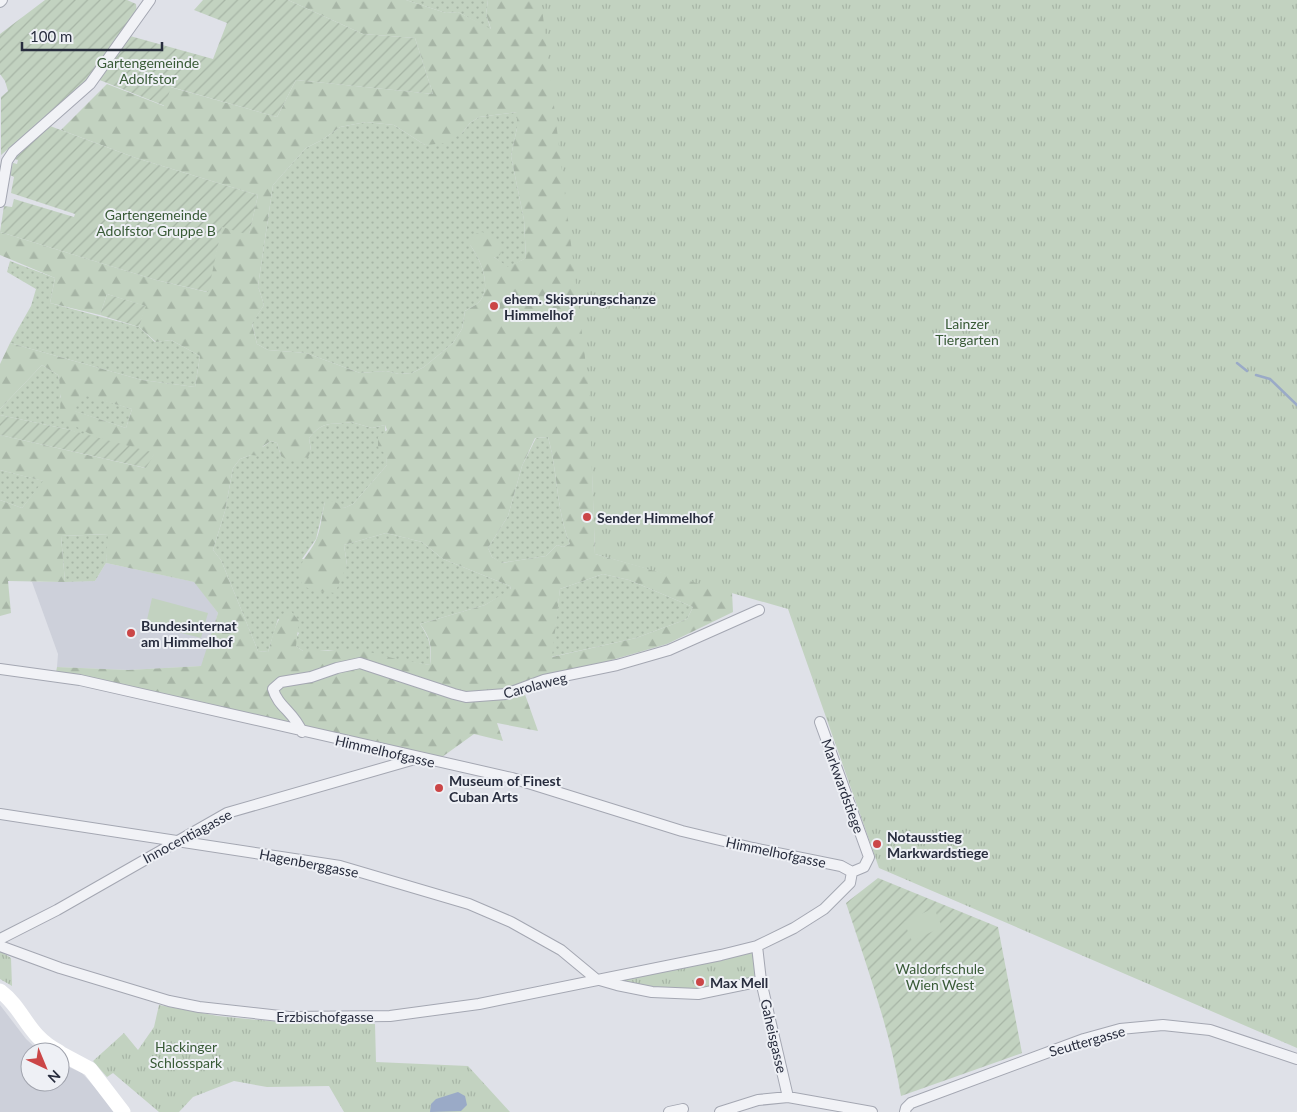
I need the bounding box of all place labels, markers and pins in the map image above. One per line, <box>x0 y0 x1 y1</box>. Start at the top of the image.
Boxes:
place label: ehem. Skisprungschanze Himmelhof <box>504 290 657 323</box>
marker: ehem. Skisprungschanze Himmelhof <box>488 300 500 312</box>
place label: Sender Himmelhof <box>597 509 713 526</box>
marker: Sender Himmelhof <box>581 511 593 523</box>
place label: Bundesinternat am Himmelhof <box>141 617 238 650</box>
marker: Bundesinternat am Himmelhof <box>125 627 137 639</box>
place label: Museum of Finest Cuban Arts <box>449 772 562 805</box>
marker: Museum of Finest Cuban Arts <box>433 782 445 794</box>
place label: Notausstieg Markwardstiege <box>887 828 989 861</box>
marker: Notausstieg Markwardstiege <box>871 838 883 850</box>
place label: Max Mell <box>710 974 768 991</box>
marker: Max Mell <box>694 976 706 988</box>

